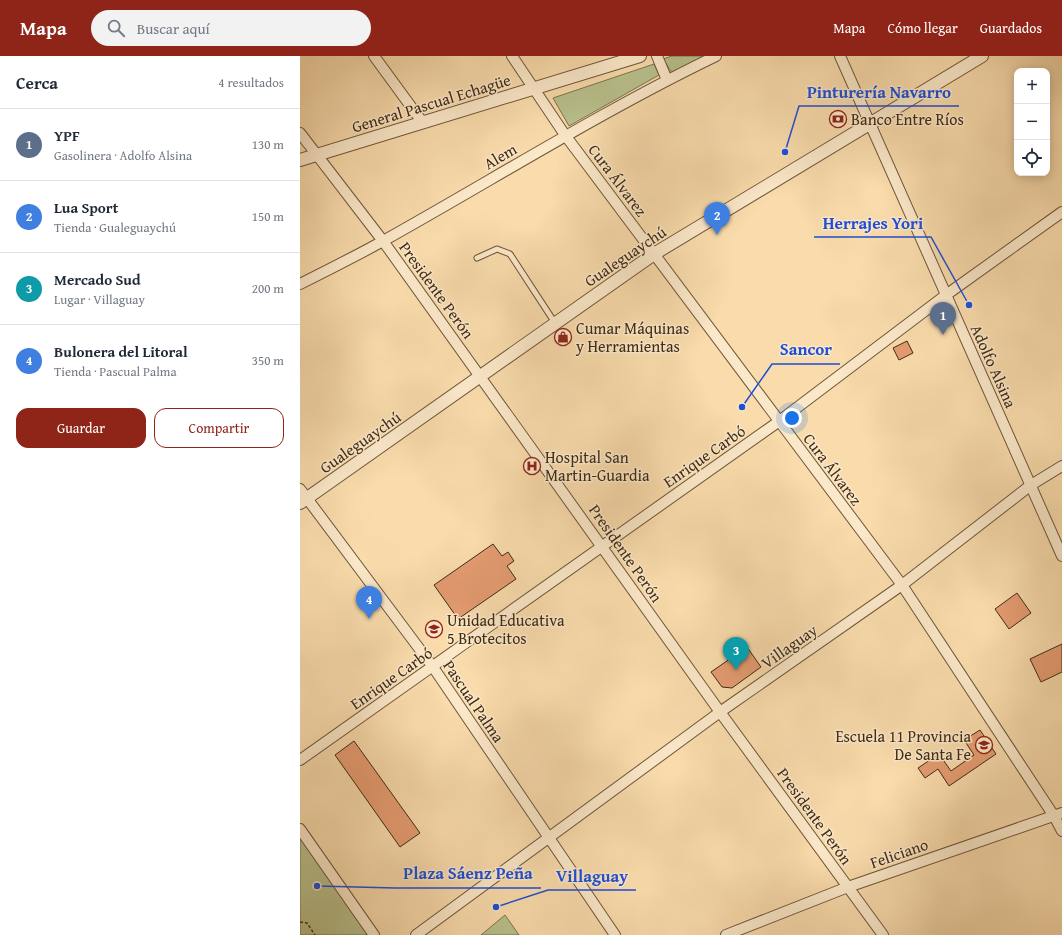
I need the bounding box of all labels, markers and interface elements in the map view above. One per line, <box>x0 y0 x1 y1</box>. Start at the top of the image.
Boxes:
search box <box>91 10 371 46</box>
text: Mapa <box>20 14 67 42</box>
icon: search <box>105 17 127 39</box>
text: Buscar aquí <box>137 18 210 39</box>
text: Mapa <box>833 18 865 38</box>
text: Cómo llegar <box>887 18 958 38</box>
text: Guardados <box>980 18 1042 38</box>
street label: General Pascual Echagüe <box>349 67 513 139</box>
map controls <box>1014 68 1050 176</box>
button: + <box>1014 68 1050 104</box>
text: Cerca <box>16 70 58 95</box>
text: 4 resultados <box>218 73 284 92</box>
callout: Pinturería Navarro <box>799 77 959 106</box>
text: Pinturería Navarro <box>807 79 951 104</box>
button: − <box>1014 104 1050 140</box>
place label: Banco Entre Ríos <box>851 107 964 131</box>
bank icon: Banco Entre Ríos <box>828 109 848 129</box>
text: YPF <box>54 125 80 146</box>
text: 1 <box>26 135 32 154</box>
text: 130 m <box>252 135 284 154</box>
street label: Alem <box>479 137 521 175</box>
street label: Cura Álvarez <box>583 139 653 221</box>
button: locate <box>1014 140 1050 176</box>
text: Gasolinera · Adolfo Alsina <box>54 146 192 165</box>
text: Lua Sport <box>54 197 118 218</box>
pin: 2 <box>704 202 730 235</box>
text: 2 <box>26 207 32 226</box>
text: 150 m <box>252 207 284 226</box>
callout: Herrajes Yori <box>814 208 931 237</box>
text: Herrajes Yori <box>823 210 923 235</box>
text: Tienda · Gualeguaychú <box>54 218 176 237</box>
street label: Gualeguaychú <box>579 219 671 292</box>
street label: Presidente Perón <box>394 236 480 344</box>
text: Mercado Sud <box>54 269 141 290</box>
text: 3 <box>26 279 32 298</box>
text: 200 m <box>252 279 284 298</box>
text: Lugar · Villaguay <box>54 290 145 309</box>
pin: 1 <box>930 302 956 335</box>
place label: Cumar Máquinas y Herramientas <box>575 316 689 358</box>
street label: Adolfo Alsina <box>965 320 1023 412</box>
shop icon: Cumar Máquinas y Herramientas <box>553 327 573 347</box>
callout: Sancor <box>772 335 840 364</box>
text: Sancor <box>780 336 832 361</box>
text: Bulonera del Litoral <box>54 341 188 362</box>
text: 4 <box>26 351 32 370</box>
text: 350 m <box>252 351 284 370</box>
text: Tienda · Pascual Palma <box>54 362 177 381</box>
street label: Gualeguaychú <box>314 405 406 479</box>
button: Guardar <box>16 408 146 448</box>
button: Compartir <box>154 408 284 448</box>
your location <box>782 408 802 428</box>
street label: Enrique Carbó <box>658 419 750 493</box>
street label: Cura Álvarez <box>798 428 868 510</box>
place label: Hospital San Martin-Guardia <box>545 445 650 487</box>
hospital icon: Hospital San Martin-Guardia <box>522 456 542 476</box>
street label: Presidente Perón <box>583 499 669 607</box>
pin: 4 <box>356 586 382 619</box>
place label: Unidad Educativa 5 Brotecitos <box>447 608 565 650</box>
street label: Villaguay <box>756 618 822 674</box>
school or university icon: Unidad Educativa 5 Brotecitos <box>424 619 444 639</box>
pin: 3 <box>723 637 749 670</box>
street label: Enrique Carbó <box>345 641 437 715</box>
street label: Pascual Palma <box>437 655 511 748</box>
place label: Escuela 11 Provincia De Santa Fe <box>835 724 971 766</box>
school or university icon: Escuela 11 Provincia De Santa Fe <box>974 735 994 755</box>
street label: Presidente Perón <box>772 762 858 870</box>
street label: Feliciano <box>867 832 931 874</box>
callout: Plaza Sáenz Peña <box>395 859 541 888</box>
text: Plaza Sáenz Peña <box>403 860 533 885</box>
callout: Villaguay <box>548 861 636 890</box>
text: Villaguay <box>556 863 628 888</box>

